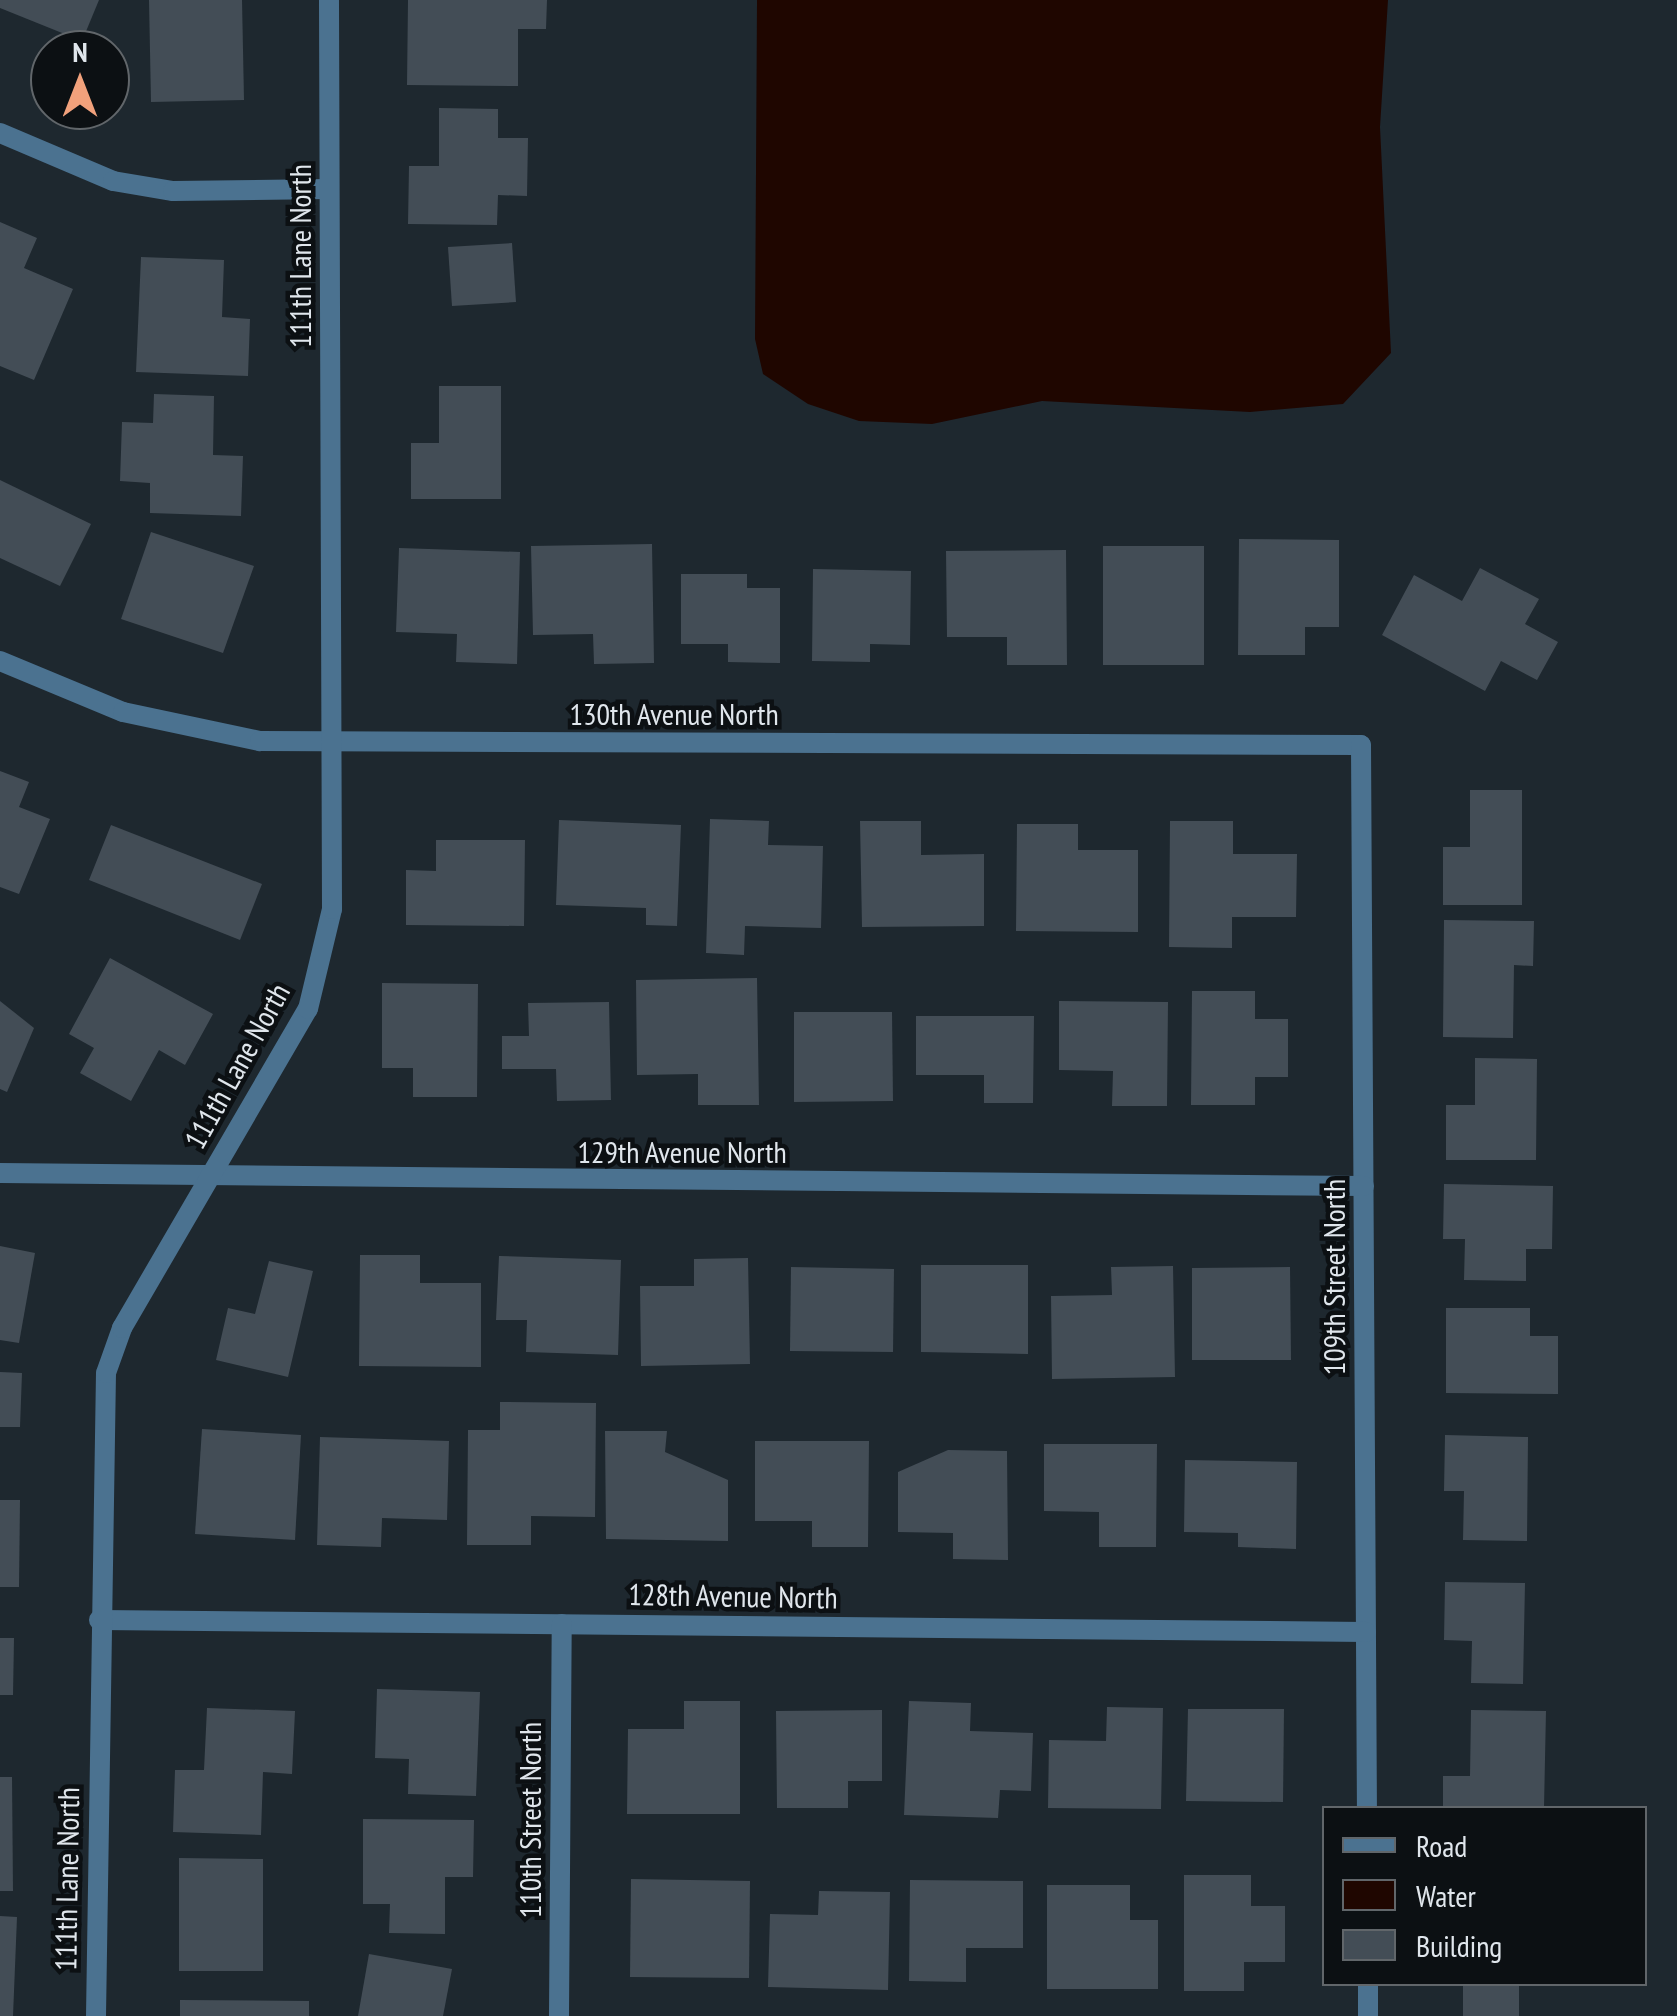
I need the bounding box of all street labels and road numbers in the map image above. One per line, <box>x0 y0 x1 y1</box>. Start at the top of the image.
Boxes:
street label: 111th Lane North <box>282 164 318 348</box>
street label: 130th Avenue North <box>569 696 779 732</box>
street label: 111th Lane North <box>177 977 297 1155</box>
street label: 129th Avenue North <box>577 1134 787 1170</box>
street label: 109th Street North <box>1316 1179 1352 1375</box>
street label: 128th Avenue North <box>628 1576 838 1616</box>
street label: 110th Street North <box>512 1722 548 1918</box>
street label: 111th Lane North <box>47 1787 87 1971</box>

